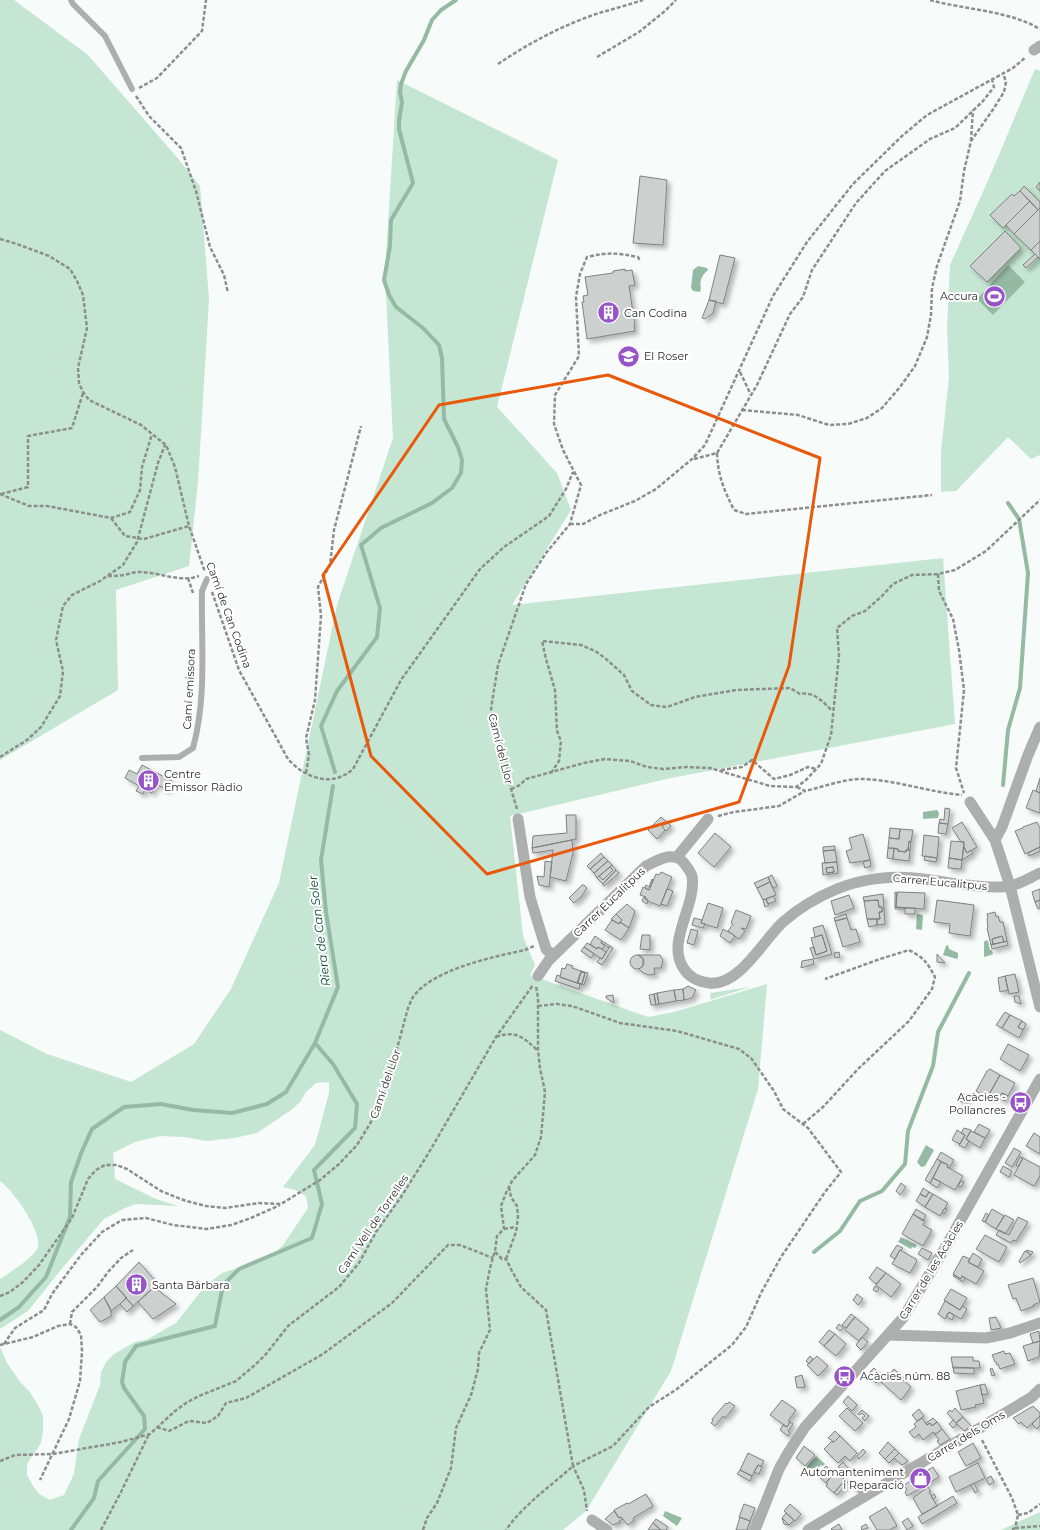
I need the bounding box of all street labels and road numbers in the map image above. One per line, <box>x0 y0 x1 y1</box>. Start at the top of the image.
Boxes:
street label: Camí de Can Codina <box>203 560 255 670</box>
street label: Camí emissora <box>180 648 198 730</box>
street label: Camí del Llor <box>485 712 517 786</box>
street label: Carrer Eucalitpus <box>570 864 648 940</box>
street label: Carrer Eucalitpus <box>892 871 988 893</box>
street label: Camí del Llor <box>367 1047 403 1121</box>
street label: Camí Vell de Torrelles <box>334 1171 412 1276</box>
street label: Carrer de les Acàcies <box>896 1217 966 1322</box>
street label: Carrer dels Oms <box>925 1407 1008 1465</box>

